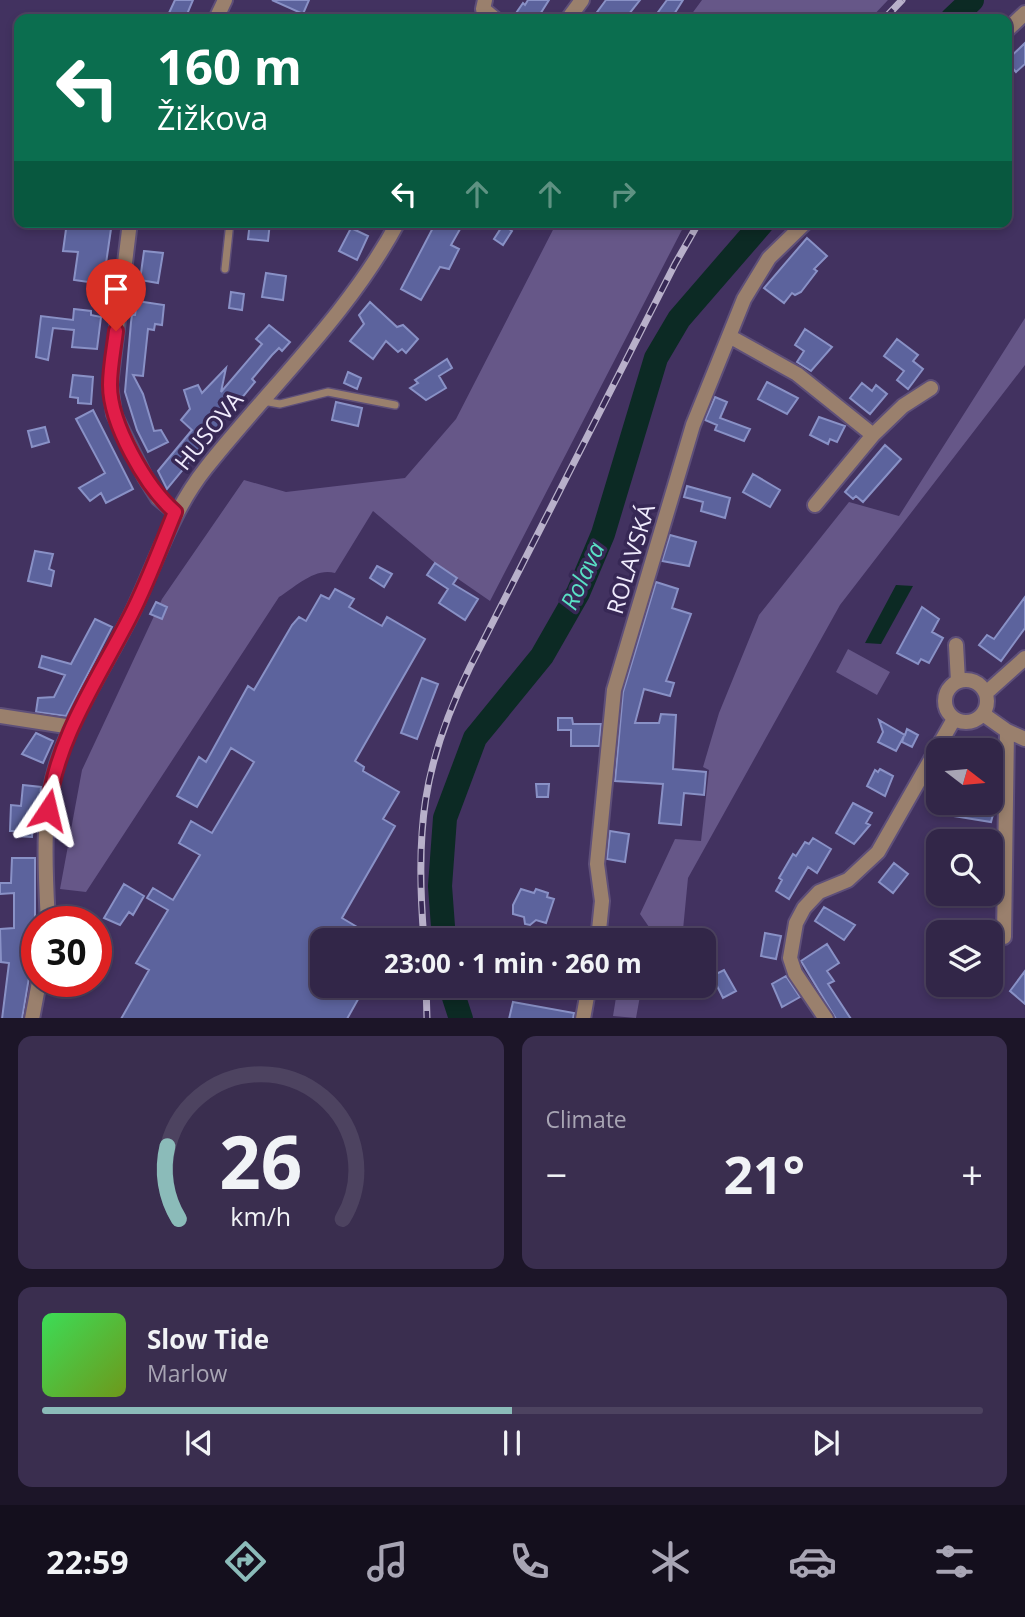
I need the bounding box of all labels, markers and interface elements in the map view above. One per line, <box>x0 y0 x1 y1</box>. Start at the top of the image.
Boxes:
text: 160 m <box>157 33 302 99</box>
icon: left <box>42 42 133 133</box>
text: Žižkova <box>157 96 268 139</box>
icon: left <box>385 175 423 213</box>
icon: ahead <box>458 175 496 213</box>
icon: ahead <box>531 175 569 213</box>
icon: right <box>604 175 642 213</box>
pin <box>86 259 146 331</box>
icon: arrive <box>97 270 135 308</box>
street label: HUSOVA <box>167 384 250 476</box>
street label: ROLAVSKÁ <box>598 499 662 618</box>
water label: Rolava <box>552 536 612 615</box>
north arrow <box>926 738 1003 816</box>
map controls <box>926 738 1003 997</box>
position arrow <box>11 773 85 847</box>
button: search <box>926 829 1003 906</box>
speed limit sign: 30 <box>21 906 112 997</box>
button: layers <box>926 920 1003 997</box>
text: 23:00 · 1 min · 260 m <box>384 945 642 981</box>
text: Climate <box>546 1103 627 1135</box>
text: 26 <box>219 1111 302 1210</box>
text: 21° <box>723 1138 805 1209</box>
text: − <box>546 1148 567 1200</box>
text: + <box>961 1148 983 1200</box>
text: km/h <box>230 1198 291 1232</box>
text: Slow Tide <box>147 1321 269 1357</box>
text: Marlow <box>147 1357 227 1389</box>
icon: previous <box>180 1424 218 1462</box>
icon: pause <box>493 1424 531 1462</box>
icon: next <box>807 1424 845 1462</box>
icon: directions <box>221 1537 270 1586</box>
icon: music <box>363 1537 412 1586</box>
icon: phone <box>505 1537 554 1586</box>
icon: climate <box>646 1537 695 1586</box>
icon: car <box>788 1537 837 1586</box>
icon: filters <box>930 1537 979 1586</box>
text: 22:59 <box>46 1540 129 1583</box>

